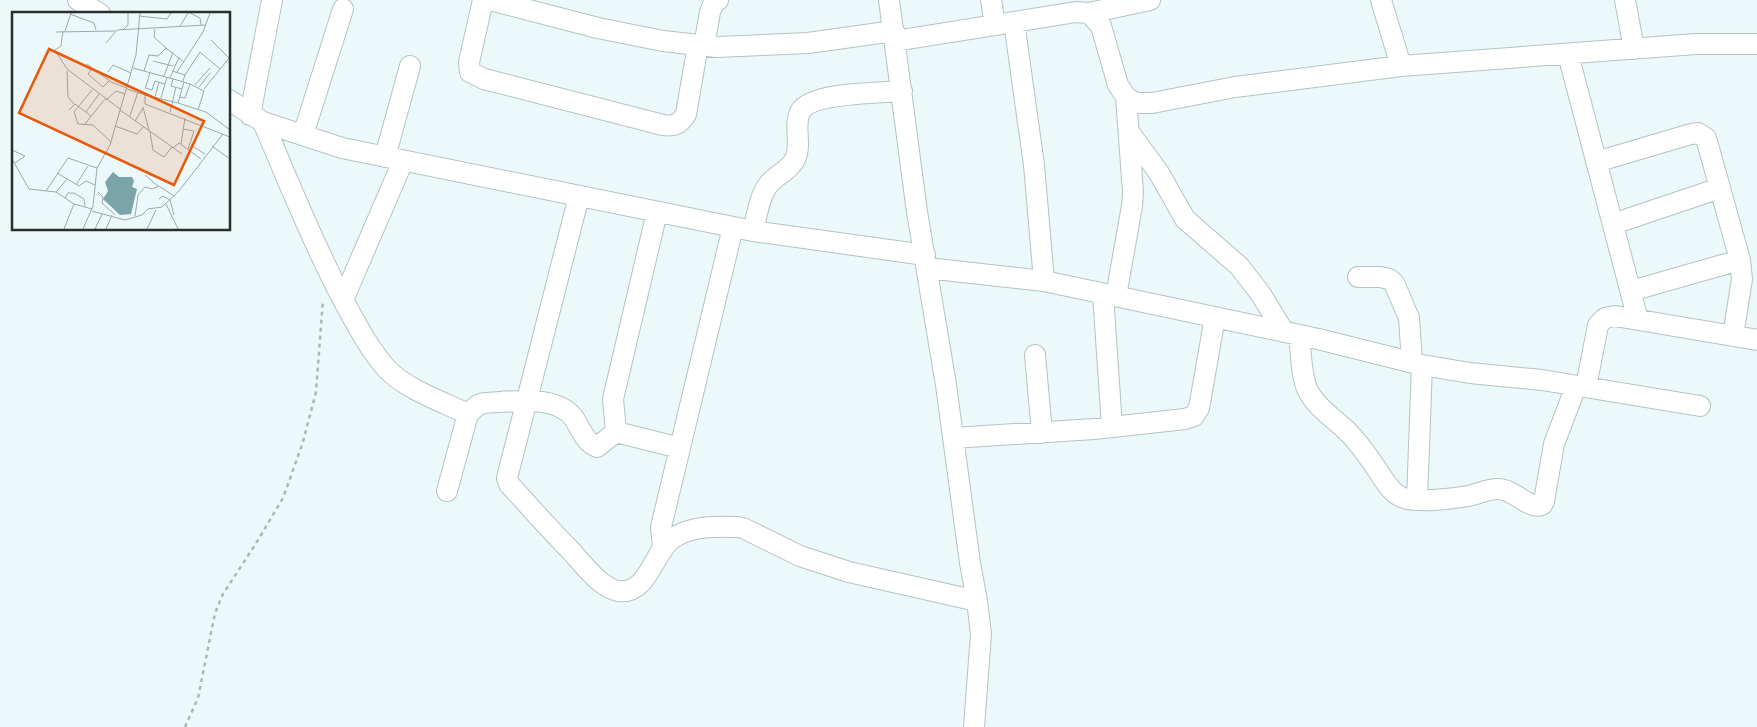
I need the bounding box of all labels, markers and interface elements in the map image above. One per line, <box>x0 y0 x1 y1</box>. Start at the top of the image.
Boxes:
inset map <box>12 12 230 230</box>

